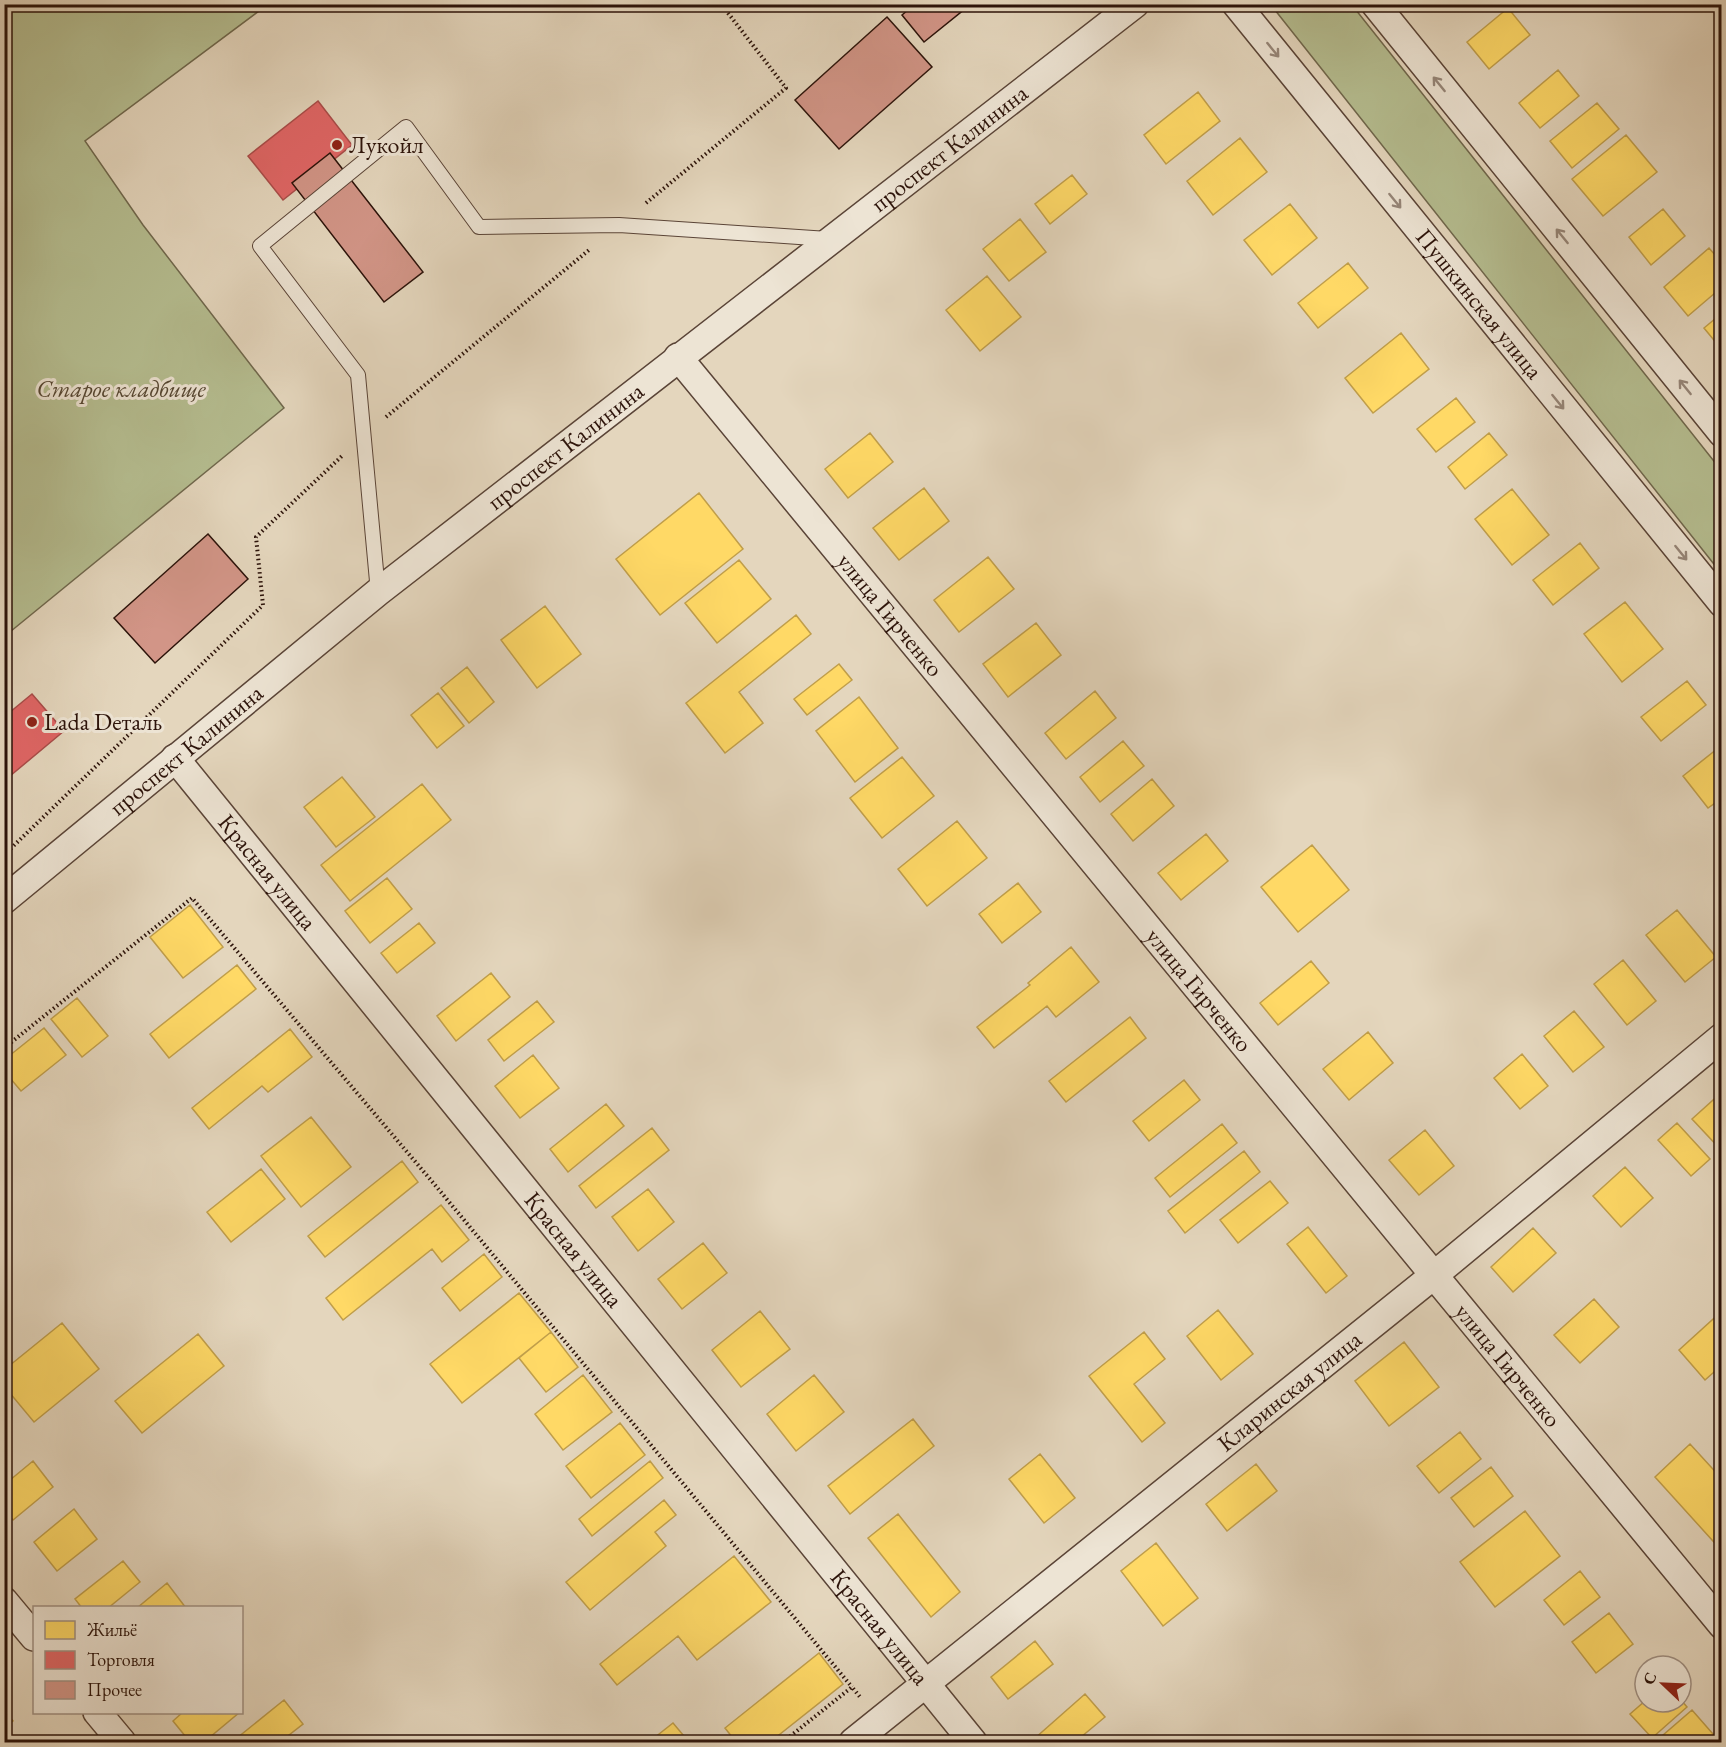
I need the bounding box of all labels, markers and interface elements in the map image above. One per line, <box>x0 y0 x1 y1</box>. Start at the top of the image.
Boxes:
one-way arrow <box>1266 42 1279 58</box>
one-way arrow <box>1433 76 1446 92</box>
street label: проспект Калинина <box>864 77 1034 218</box>
place label: Лукойл <box>349 129 424 160</box>
marker: Лукойл <box>330 138 344 152</box>
one-way arrow <box>1389 193 1402 209</box>
street label: Пушкинская улица <box>1409 222 1550 386</box>
one-way arrow <box>1555 229 1569 244</box>
park label: Старое кладбище <box>36 373 206 404</box>
street label: проспект Калинина <box>481 375 650 517</box>
one-way arrow <box>1678 379 1691 395</box>
one-way arrow <box>1551 394 1565 409</box>
one-way arrow <box>1674 545 1687 561</box>
street label: улица Гирченко <box>831 546 951 683</box>
street label: проспект Калинина <box>103 677 270 822</box>
place label: Lada Dеталь <box>44 706 162 737</box>
marker: Lada Dеталь <box>25 715 39 729</box>
street label: Красная улица <box>212 808 325 937</box>
street label: улица Гирченко <box>1139 921 1260 1058</box>
street label: Красная улица <box>518 1185 631 1314</box>
street label: улица Гирченко <box>1448 1297 1569 1433</box>
street label: Кларинская улица <box>1211 1323 1368 1458</box>
street label: Красная улица <box>824 1562 937 1691</box>
legend <box>33 1606 243 1714</box>
text: Жильё <box>86 1618 137 1641</box>
text: Торговля <box>87 1648 155 1671</box>
north arrow <box>1633 1654 1693 1714</box>
text: С <box>1638 1669 1662 1688</box>
text: Прочее <box>87 1678 142 1701</box>

